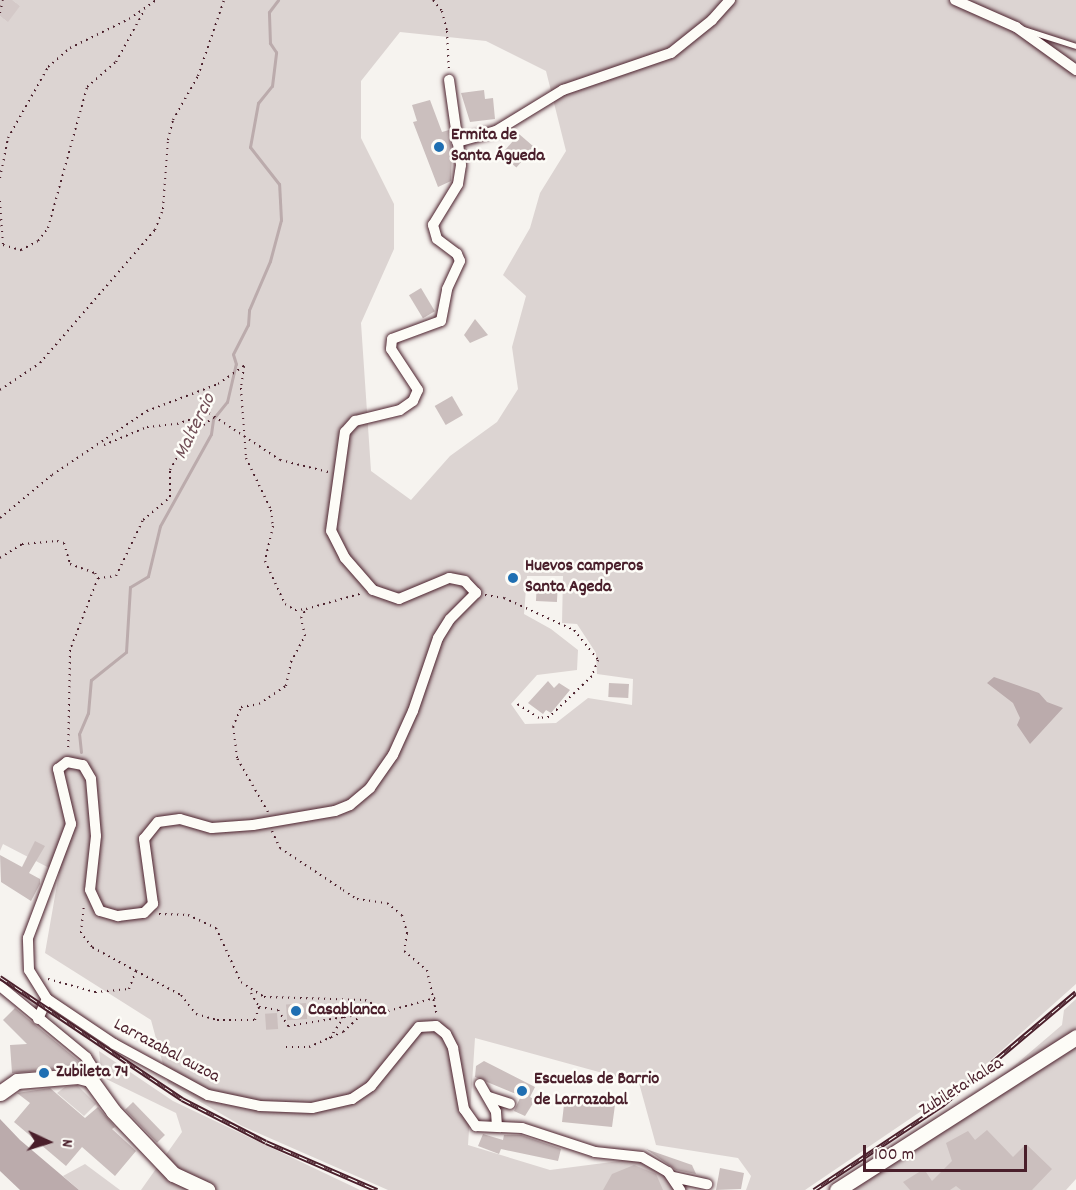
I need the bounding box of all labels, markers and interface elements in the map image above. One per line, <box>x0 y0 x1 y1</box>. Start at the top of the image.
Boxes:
place label: Ermita de Santa Águeda <box>451 126 545 168</box>
marker: Ermita de Santa Águeda <box>432 140 446 154</box>
water label: Maltercio <box>170 390 222 464</box>
place label: Huevos camperos Santa Ageda <box>525 557 644 600</box>
marker: Huevos camperos Santa Ageda <box>506 571 520 585</box>
place label: Casablanca <box>308 1000 386 1022</box>
marker: Casablanca <box>289 1004 303 1018</box>
street label: Larrazabal auzoa <box>109 1015 223 1089</box>
street label: Zubileta kalea <box>916 1054 1008 1122</box>
place label: Zubileta 74 <box>56 1062 129 1084</box>
marker: Zubileta 74 <box>37 1066 51 1080</box>
place label: Escuelas de Barrio de Larrazabal <box>534 1070 659 1112</box>
marker: Escuelas de Barrio de Larrazabal <box>515 1084 529 1098</box>
north arrow <box>18 1112 78 1172</box>
scale bar <box>866 1133 1030 1171</box>
text: N <box>55 1139 78 1148</box>
text: 100 m <box>874 1143 914 1168</box>

